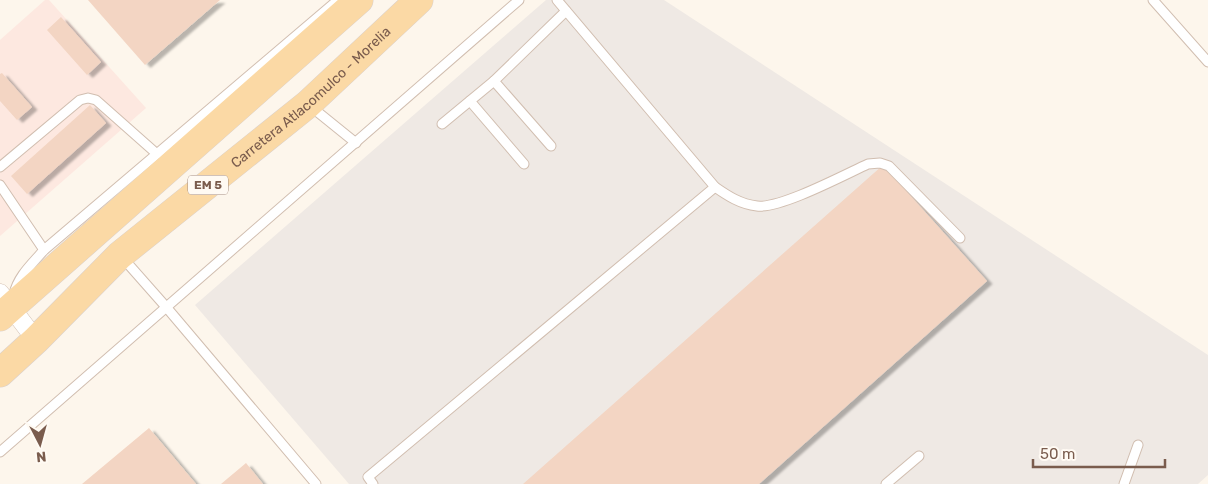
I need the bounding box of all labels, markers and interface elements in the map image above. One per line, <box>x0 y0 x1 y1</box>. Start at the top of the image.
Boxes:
street label: Carretera Atlacomulco - Morelia <box>228 23 394 172</box>
road number: EM 5 <box>188 176 228 194</box>
north arrow <box>15 419 65 469</box>
scale bar <box>1033 436 1166 468</box>
text: 50 m <box>1040 445 1075 463</box>
text: N <box>35 447 47 465</box>

